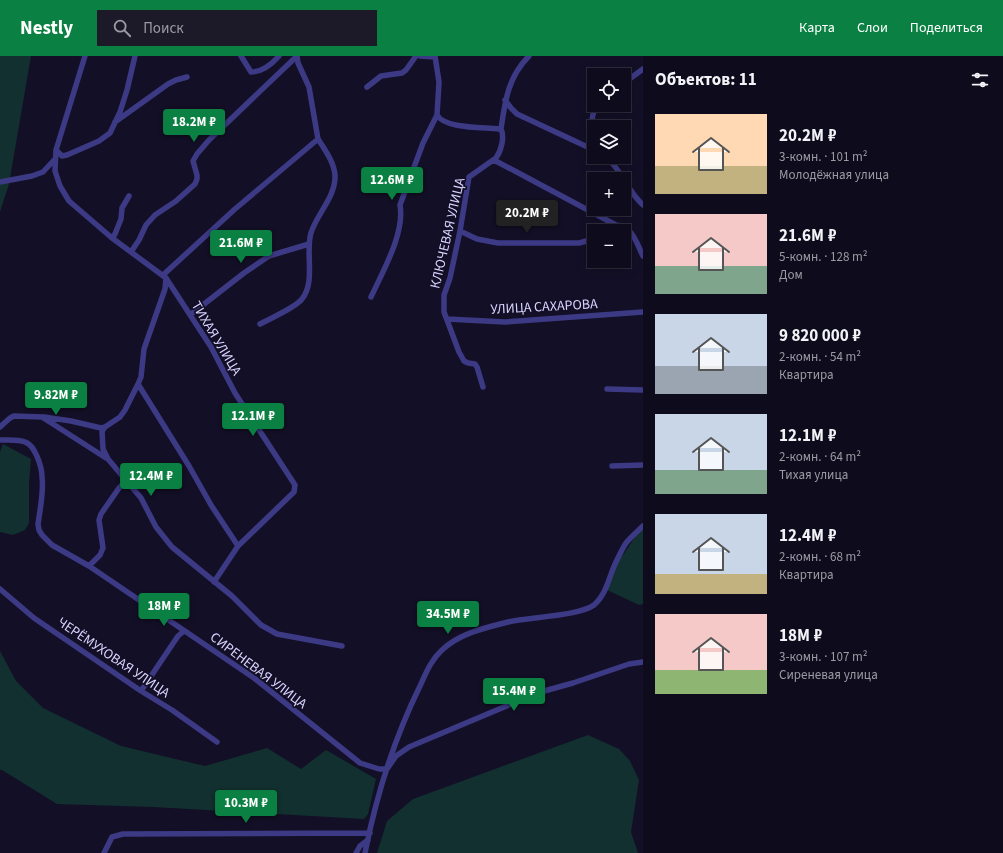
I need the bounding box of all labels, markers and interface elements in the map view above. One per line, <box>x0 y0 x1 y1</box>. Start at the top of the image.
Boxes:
search box <box>97 10 377 46</box>
text: Nestly <box>20 15 73 42</box>
icon: search <box>111 17 133 39</box>
text: Поиск <box>143 18 184 39</box>
text: Карта <box>799 18 835 38</box>
text: Слои <box>857 18 888 38</box>
text: Поделиться <box>910 18 983 38</box>
map controls <box>587 68 631 268</box>
button: locate <box>587 68 631 112</box>
text: Объектов: 11 <box>655 68 757 92</box>
icon: filters <box>969 69 991 91</box>
pin: 18.2M ₽ <box>157 109 231 143</box>
text: 18.2M ₽ <box>172 113 216 131</box>
button: layers <box>587 120 631 164</box>
text: 20.2M ₽ <box>779 124 836 148</box>
icon: home <box>687 130 735 178</box>
text: 3-комн. · 101 m² <box>779 148 868 166</box>
text: Молодёжная улица <box>779 166 889 184</box>
pin: 12.6M ₽ <box>355 167 429 201</box>
text: 12.6M ₽ <box>370 171 414 189</box>
button: + <box>587 172 631 216</box>
street label: КЛЮЧЕВАЯ УЛИЦА <box>425 175 471 291</box>
pin: 20.2M ₽ <box>490 200 564 234</box>
text: 20.2M ₽ <box>505 204 549 222</box>
button: − <box>587 224 631 268</box>
text: 21.6M ₽ <box>779 224 836 248</box>
pin: 21.6M ₽ <box>204 230 278 264</box>
icon: home <box>687 230 735 278</box>
text: 21.6M ₽ <box>219 234 263 252</box>
text: 5-комн. · 128 m² <box>779 248 868 266</box>
text: Дом <box>779 266 803 284</box>
street label: УЛИЦА САХАРОВА <box>490 294 599 320</box>
street label: ТИХАЯ УЛИЦА <box>186 298 246 380</box>
text: 9 820 000 ₽ <box>779 324 861 348</box>
icon: home <box>687 330 735 378</box>
text: 2-комн. · 54 m² <box>779 348 861 366</box>
text: Квартира <box>779 366 834 384</box>
pin: 9.82M ₽ <box>19 382 93 416</box>
text: 9.82M ₽ <box>34 386 78 404</box>
pin: 12.1M ₽ <box>216 403 290 437</box>
text: 12.1M ₽ <box>231 407 275 425</box>
text: 12.1M ₽ <box>779 424 836 448</box>
icon: home <box>687 430 735 478</box>
text: 2-комн. · 64 m² <box>779 448 861 466</box>
pin: 12.4M ₽ <box>114 463 188 497</box>
text: Тихая улица <box>779 466 848 484</box>
text: 12.4M ₽ <box>129 467 173 485</box>
text: 12.4M ₽ <box>779 524 836 548</box>
icon: home <box>687 530 735 578</box>
text: 2-комн. · 68 m² <box>779 548 861 566</box>
text: Квартира <box>779 566 834 584</box>
pin: 18M ₽ <box>136 593 192 627</box>
text: 18M ₽ <box>147 597 181 615</box>
pin: 34.5M ₽ <box>411 601 485 635</box>
text: 34.5M ₽ <box>426 605 470 623</box>
street label: ЧЕРЁМУХОВАЯ УЛИЦА <box>53 613 174 703</box>
text: 18M ₽ <box>779 624 822 648</box>
street label: СИРЕНЕВАЯ УЛИЦА <box>206 628 311 714</box>
icon: home <box>687 630 735 678</box>
text: 3-комн. · 107 m² <box>779 648 868 666</box>
text: Сиреневая улица <box>779 666 878 684</box>
pin: 15.4M ₽ <box>477 678 551 712</box>
text: 15.4M ₽ <box>492 682 536 700</box>
pin: 10.3M ₽ <box>209 790 283 824</box>
text: 10.3M ₽ <box>224 794 268 812</box>

